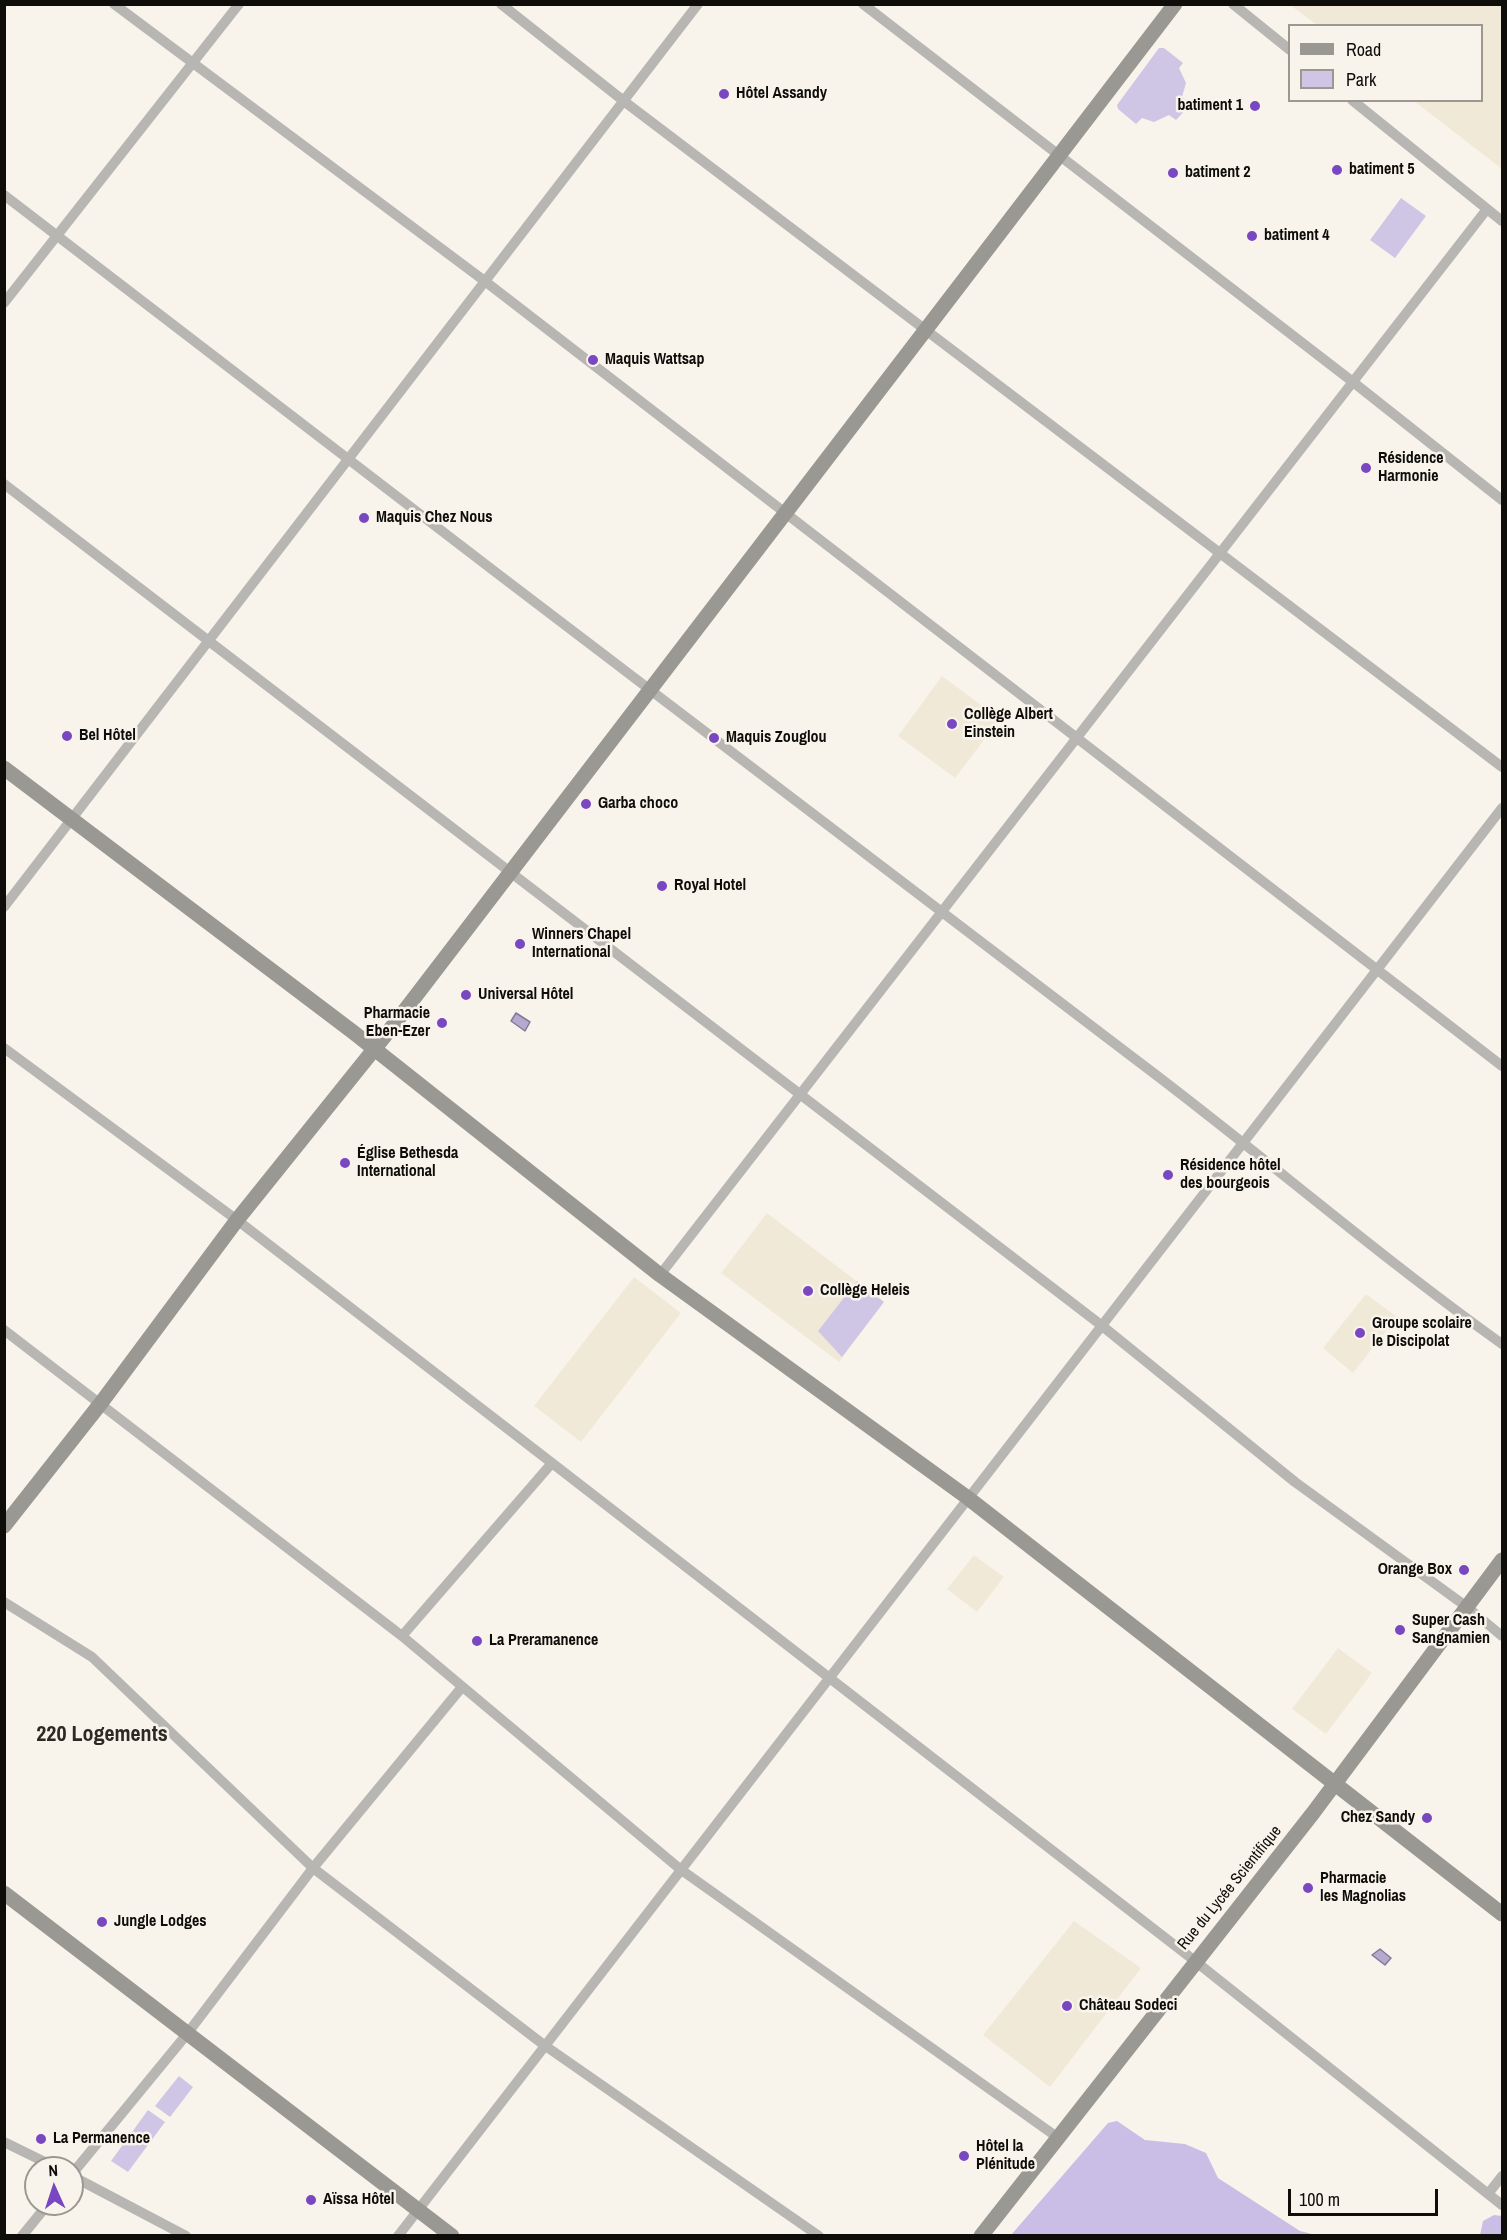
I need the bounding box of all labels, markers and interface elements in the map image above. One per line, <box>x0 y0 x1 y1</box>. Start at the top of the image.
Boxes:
legend <box>1288 24 1483 102</box>
text: Road <box>1346 37 1381 62</box>
text: Park <box>1346 67 1376 92</box>
place label: Hôtel Assandy <box>736 84 827 104</box>
marker: Hôtel Assandy <box>717 87 731 101</box>
place label: batiment 1 <box>1177 96 1243 116</box>
marker: batiment 1 <box>1248 99 1262 113</box>
place label: batiment 5 <box>1349 160 1415 180</box>
place label: batiment 2 <box>1185 163 1251 183</box>
marker: batiment 5 <box>1330 163 1344 177</box>
marker: batiment 2 <box>1166 166 1180 180</box>
place label: batiment 4 <box>1264 226 1330 246</box>
marker: batiment 4 <box>1245 229 1259 243</box>
place label: Maquis Wattsap <box>605 350 704 370</box>
marker: Maquis Wattsap <box>586 353 600 367</box>
place label: Résidence Harmonie <box>1378 449 1444 487</box>
marker: Résidence Harmonie <box>1359 461 1373 475</box>
place label: Maquis Chez Nous <box>376 508 493 528</box>
marker: Maquis Chez Nous <box>357 511 371 525</box>
place label: Collège Albert Einstein <box>964 705 1053 743</box>
marker: Collège Albert Einstein <box>945 717 959 731</box>
place label: Bel Hôtel <box>79 726 136 746</box>
place label: Maquis Zouglou <box>726 728 827 748</box>
marker: Bel Hôtel <box>60 729 74 743</box>
marker: Maquis Zouglou <box>707 731 721 745</box>
place label: Garba choco <box>598 794 678 814</box>
marker: Garba choco <box>579 797 593 811</box>
place label: Royal Hotel <box>674 876 746 896</box>
marker: Royal Hotel <box>655 879 669 893</box>
place label: Winners Chapel International <box>532 925 631 963</box>
marker: Winners Chapel International <box>513 937 527 951</box>
place label: Universal Hôtel <box>478 985 574 1005</box>
marker: Universal Hôtel <box>459 988 473 1002</box>
place label: Pharmacie Eben-Ezer <box>364 1004 430 1042</box>
marker: Pharmacie Eben-Ezer <box>435 1016 449 1030</box>
place label: Église Bethesda International <box>357 1144 458 1182</box>
marker: Église Bethesda International <box>338 1156 352 1170</box>
place label: Résidence hôtel des bourgeois <box>1180 1156 1281 1194</box>
marker: Résidence hôtel des bourgeois <box>1161 1168 1175 1182</box>
place label: Collège Heleis <box>820 1281 910 1301</box>
marker: Collège Heleis <box>801 1284 815 1298</box>
place label: Groupe scolaire le Discipolat <box>1372 1314 1472 1352</box>
marker: Groupe scolaire le Discipolat <box>1353 1326 1367 1340</box>
place label: Orange Box <box>1378 1560 1452 1580</box>
marker: Orange Box <box>1457 1563 1471 1577</box>
place label: Super Cash Sangnamien <box>1412 1611 1490 1649</box>
marker: Super Cash Sangnamien <box>1393 1623 1407 1637</box>
place label: La Preramanence <box>489 1631 598 1651</box>
marker: La Preramanence <box>470 1634 484 1648</box>
district label: 220 Logements <box>36 1722 168 1748</box>
place label: Chez Sandy <box>1341 1808 1415 1828</box>
marker: Chez Sandy <box>1420 1811 1434 1825</box>
street label: Rue du Lycée Scientifique <box>1174 1822 1286 1954</box>
place label: Pharmacie les Magnolias <box>1320 1869 1406 1907</box>
marker: Pharmacie les Magnolias <box>1301 1881 1315 1895</box>
place label: Jungle Lodges <box>114 1912 207 1932</box>
marker: Jungle Lodges <box>95 1915 109 1929</box>
place label: Château Sodeci <box>1079 1996 1177 2016</box>
marker: Château Sodeci <box>1060 1999 1074 2013</box>
place label: La Permanence <box>53 2129 150 2149</box>
marker: La Permanence <box>34 2132 48 2146</box>
place label: Hôtel la Plénitude <box>976 2137 1035 2175</box>
marker: Hôtel la Plénitude <box>957 2149 971 2163</box>
north arrow <box>24 2156 84 2216</box>
text: N <box>48 2159 58 2181</box>
scale bar <box>1291 2177 1441 2215</box>
text: 100 m <box>1299 2187 1340 2212</box>
place label: Aïssa Hôtel <box>323 2190 394 2210</box>
marker: Aïssa Hôtel <box>304 2193 318 2207</box>

